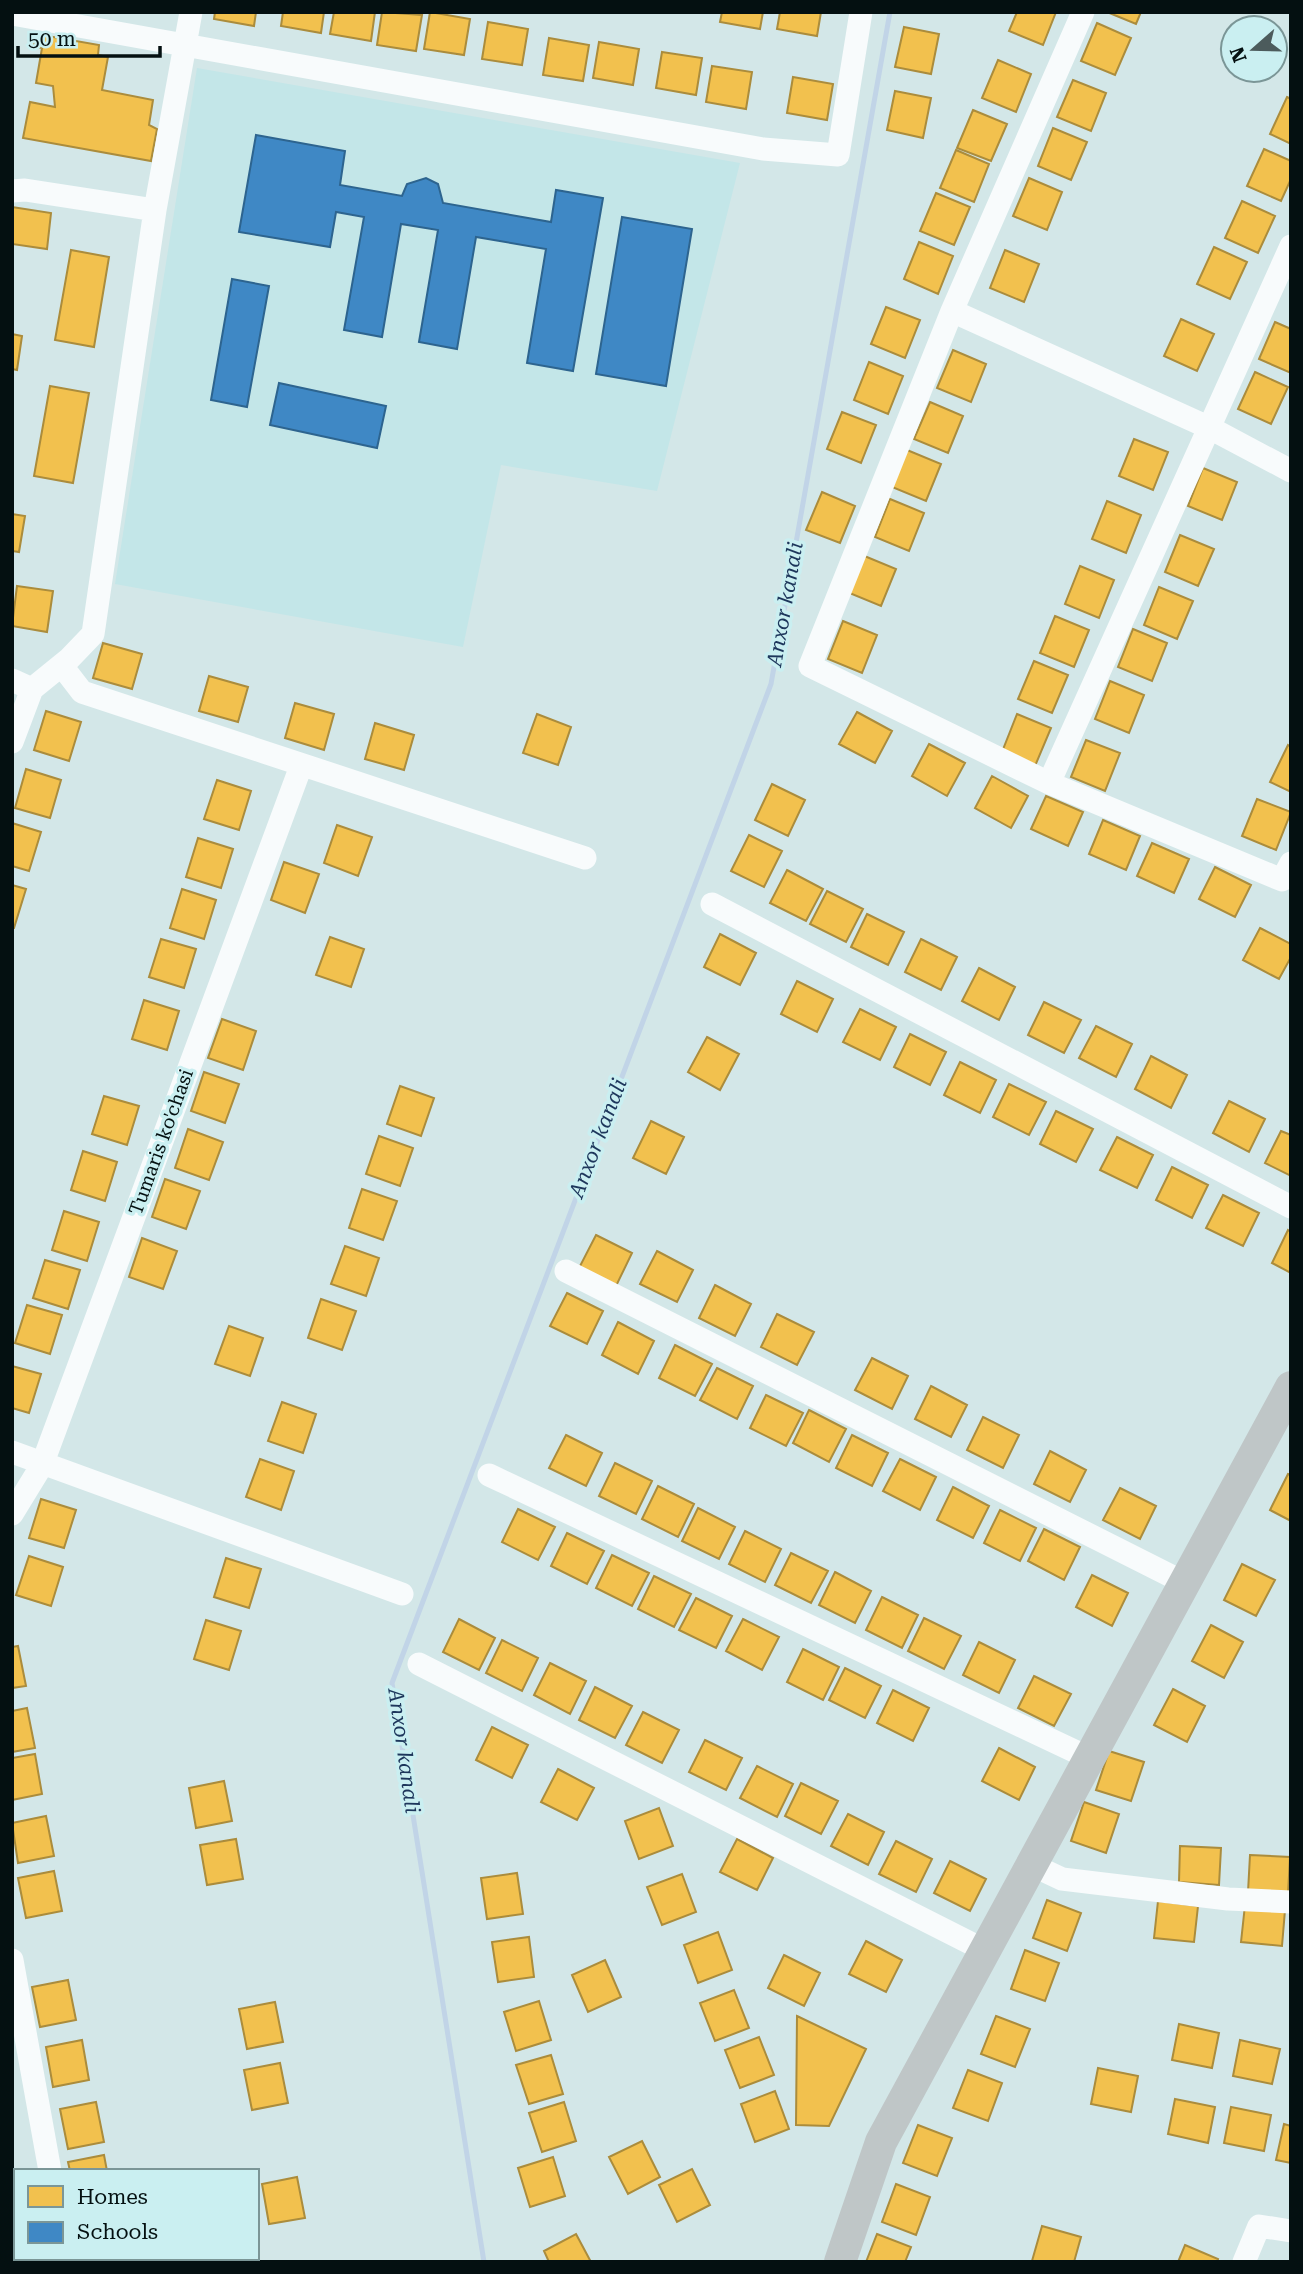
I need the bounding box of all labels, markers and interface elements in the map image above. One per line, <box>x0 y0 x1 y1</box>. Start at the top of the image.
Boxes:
scale bar <box>18 14 159 58</box>
north arrow <box>1219 14 1289 84</box>
text: 50 m <box>28 27 76 51</box>
text: N <box>1225 43 1252 65</box>
water label: Anxor kanali <box>762 540 808 670</box>
street label: Tumaris ko'chasi <box>124 1066 198 1218</box>
water label: Anxor kanali <box>564 1075 632 1203</box>
water label: Anxor kanali <box>383 1685 425 1815</box>
legend <box>14 2169 259 2260</box>
text: Homes <box>77 2185 148 2209</box>
text: Schools <box>77 2220 158 2244</box>

